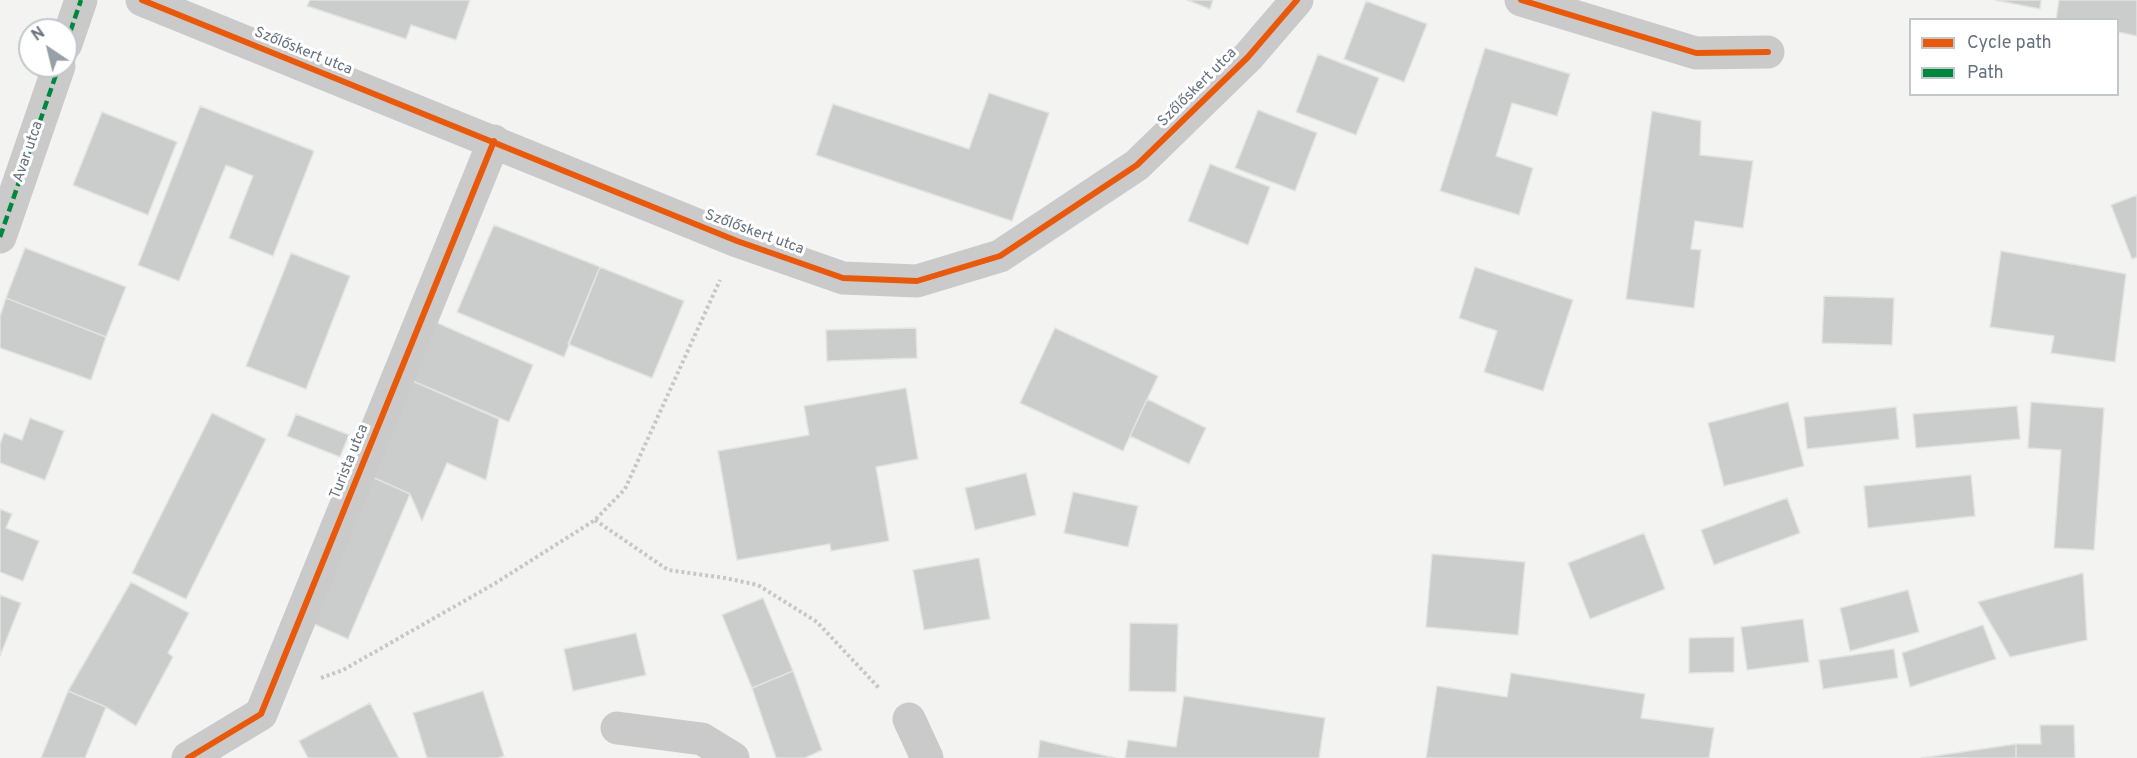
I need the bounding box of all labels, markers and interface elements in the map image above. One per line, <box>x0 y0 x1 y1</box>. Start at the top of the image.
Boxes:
north arrow <box>18 18 78 78</box>
legend <box>1909 18 2119 96</box>
text: N <box>28 23 49 46</box>
street label: Szőlőskert utca <box>251 24 355 80</box>
text: Cycle path <box>1967 32 2052 55</box>
street label: Szőlőskert utca <box>1155 45 1241 131</box>
text: Path <box>1967 62 2004 85</box>
street label: Avar utca <box>10 119 48 185</box>
street label: Szőlőskert utca <box>702 207 806 259</box>
street label: Turista utca <box>327 422 373 502</box>

